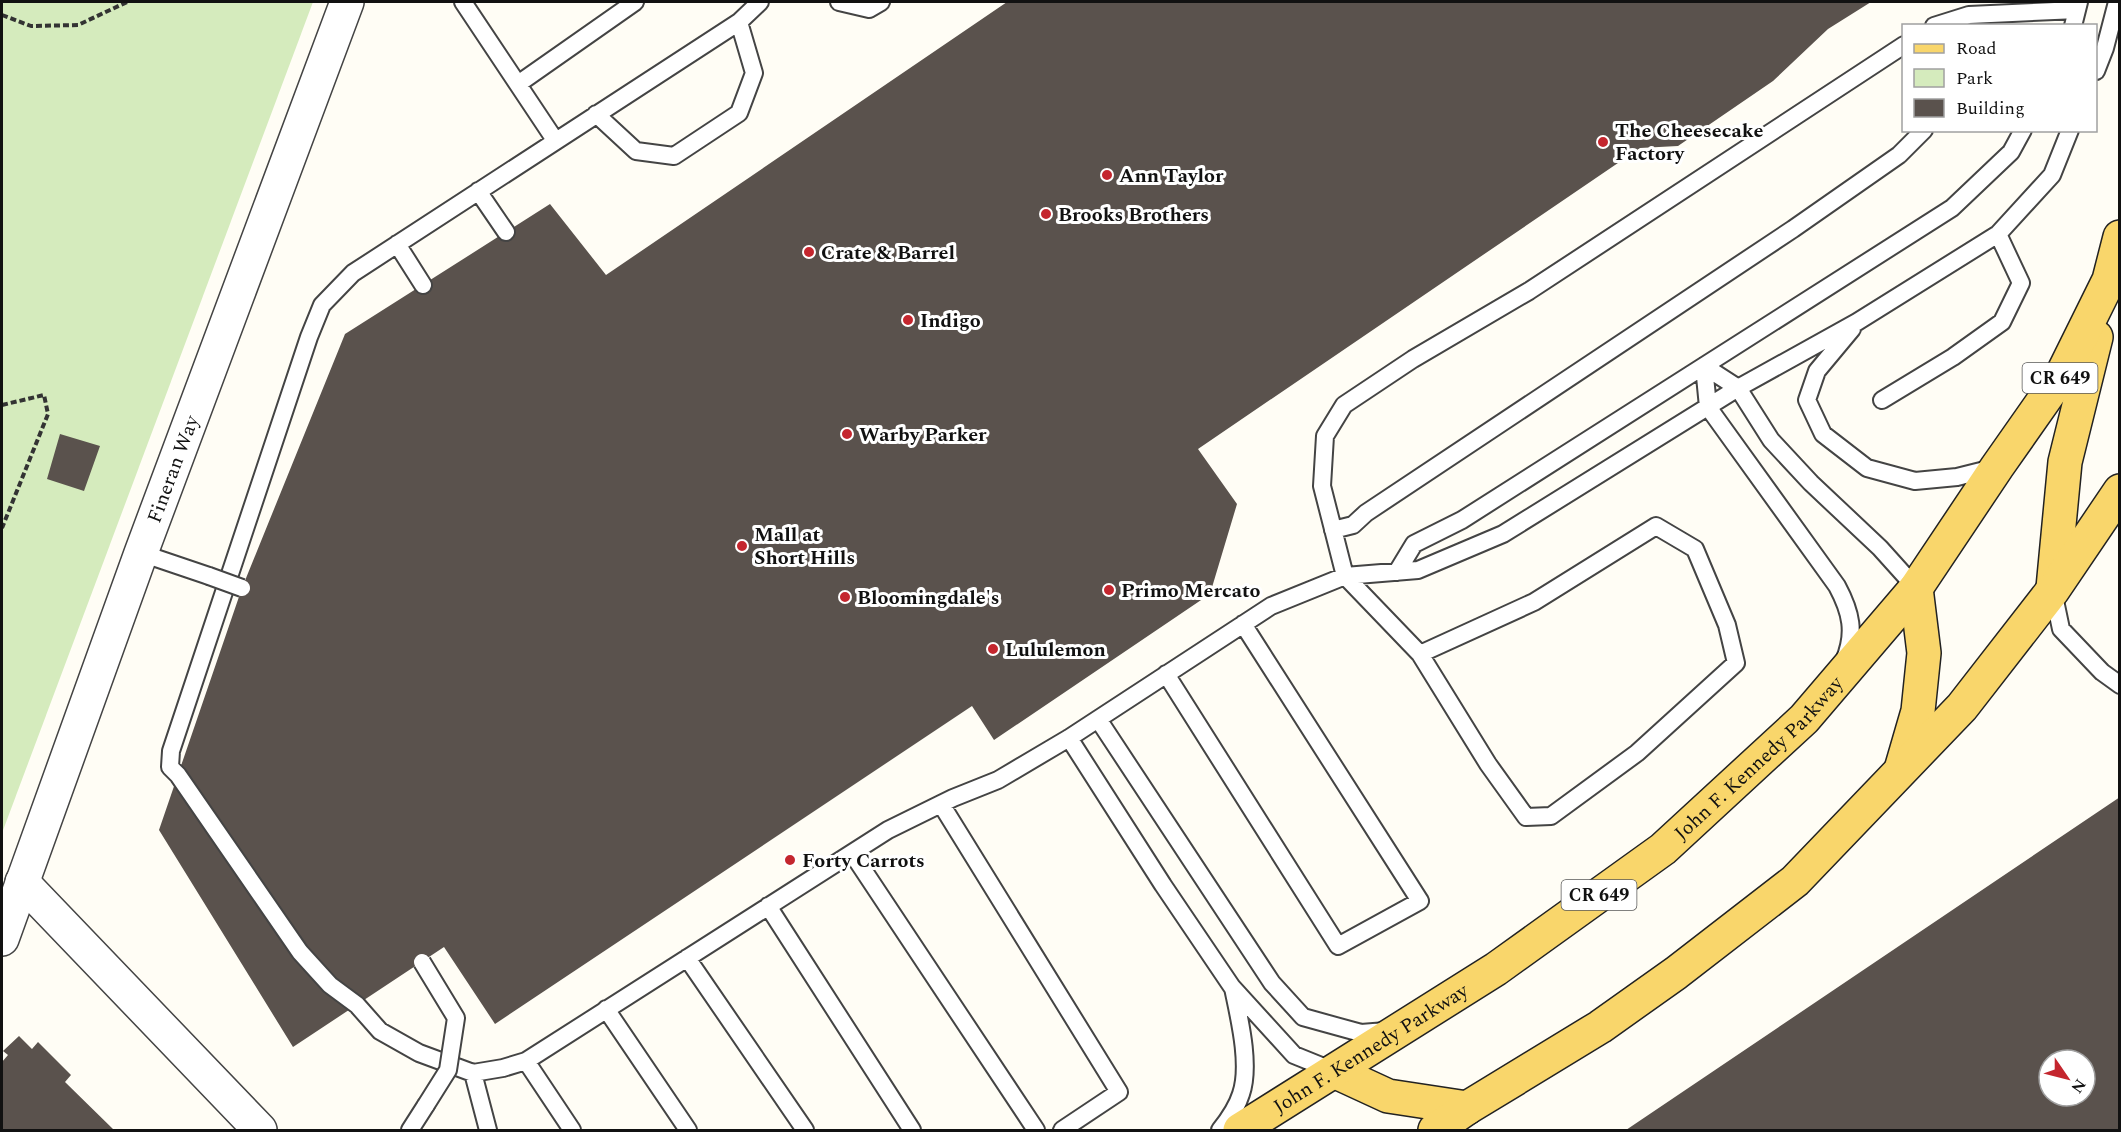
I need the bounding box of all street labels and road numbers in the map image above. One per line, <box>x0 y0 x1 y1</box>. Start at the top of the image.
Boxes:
road number: CR 649 <box>2022 363 2098 393</box>
street label: Fineran Way <box>140 410 208 527</box>
street label: John F. Kennedy Parkway <box>1668 669 1851 848</box>
road number: CR 649 <box>1562 880 1636 910</box>
street label: John F. Kennedy Parkway <box>1267 975 1475 1122</box>

